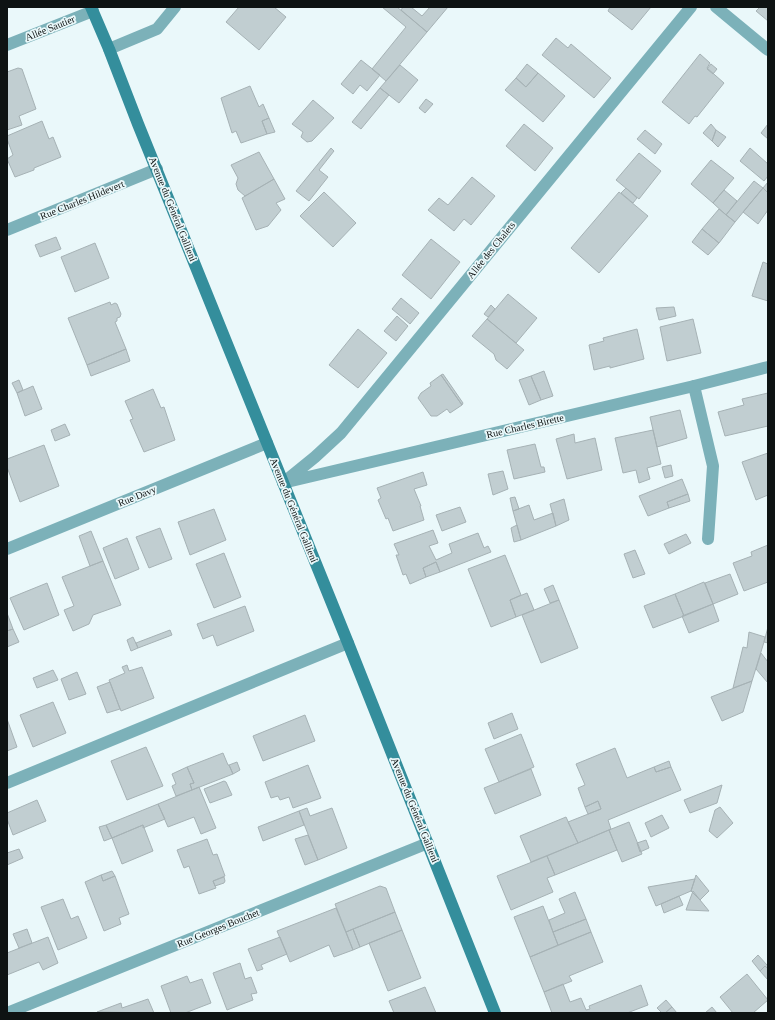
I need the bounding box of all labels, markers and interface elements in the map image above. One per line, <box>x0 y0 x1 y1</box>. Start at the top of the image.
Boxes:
street label: Allée Sautier <box>24 13 77 43</box>
street label: Avenue du Général Gallieni <box>147 155 199 263</box>
street label: Rue Charles Hildevert <box>38 178 126 222</box>
street label: Allée des Chalets <box>465 219 517 281</box>
street label: Rue Charles Birette <box>485 412 565 440</box>
street label: Avenue du Général Gallieni <box>268 456 320 564</box>
street label: Rue Davy <box>116 483 158 509</box>
street label: Avenue du Général Gallieni <box>389 756 441 864</box>
street label: Rue Georges Bouchet <box>175 906 261 950</box>

